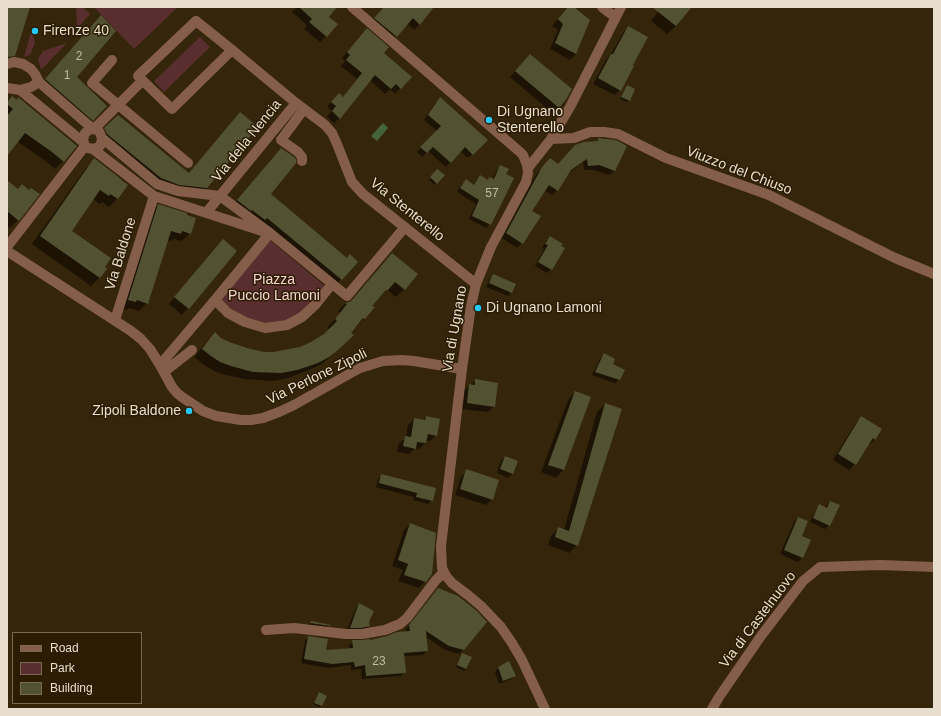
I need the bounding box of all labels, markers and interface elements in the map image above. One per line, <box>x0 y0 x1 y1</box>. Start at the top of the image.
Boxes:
place label: Firenze 40 <box>43 23 109 39</box>
marker: Firenze 40 <box>30 26 40 36</box>
house number: 2 <box>76 50 82 64</box>
house number: 1 <box>64 69 70 83</box>
street label: Via della Nencia <box>209 96 285 186</box>
place label: Di Ugnano Stenterello <box>497 104 564 136</box>
marker: Di Ugnano Stenterello <box>484 115 494 125</box>
street label: Viuzzo del Chiuso <box>684 143 794 199</box>
street label: Via Stenterello <box>366 175 448 245</box>
house number: 57 <box>485 187 499 201</box>
street label: Via Baldone <box>102 216 140 292</box>
park label: Piazza Puccio Lamoni <box>228 272 320 304</box>
street label: Via di Ugnano <box>439 284 471 374</box>
place label: Di Ugnano Lamoni <box>486 300 602 316</box>
marker: Di Ugnano Lamoni <box>473 303 483 313</box>
street label: Via Perlone Zipoli <box>264 345 370 409</box>
place label: Zipoli Baldone <box>92 403 181 419</box>
marker: Zipoli Baldone <box>184 406 194 416</box>
street label: Via di Castelnuovo <box>716 568 800 672</box>
legend <box>12 632 142 704</box>
text: Road <box>50 641 79 655</box>
house number: 23 <box>372 655 386 669</box>
text: Park <box>50 661 75 675</box>
text: Building <box>50 681 93 695</box>

